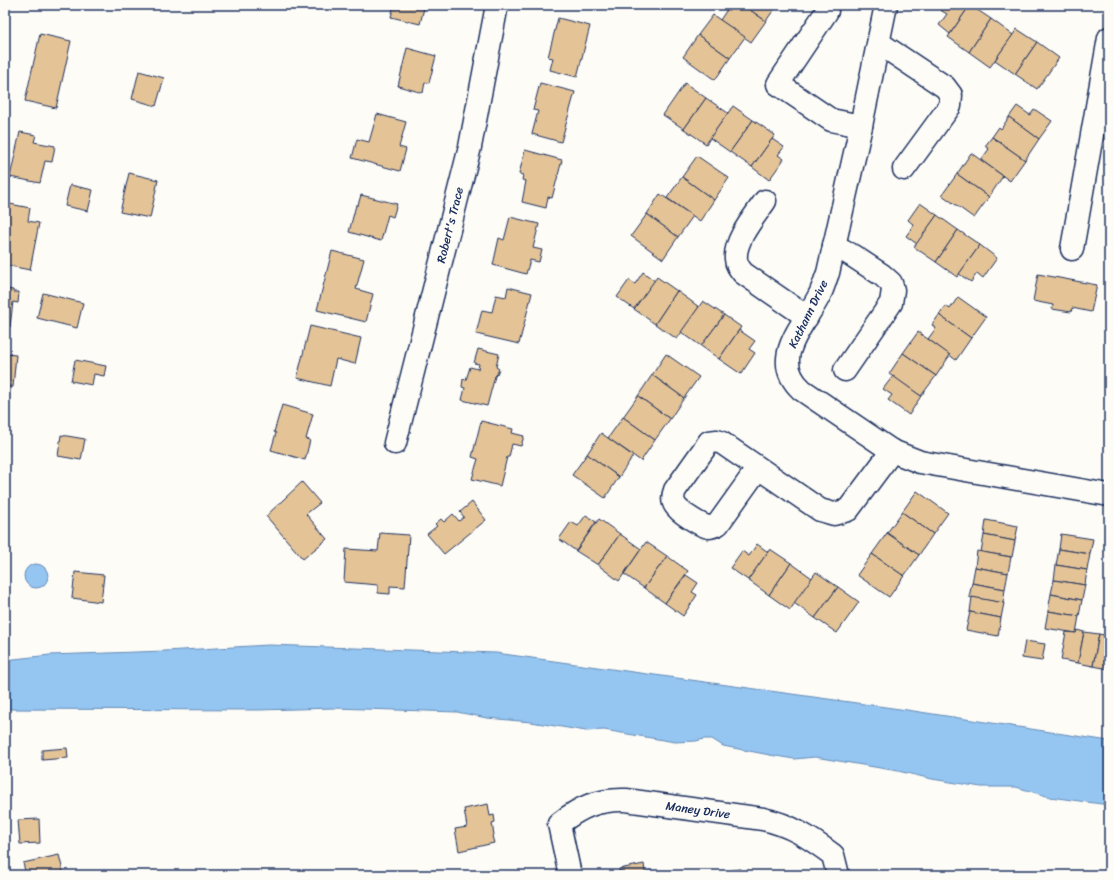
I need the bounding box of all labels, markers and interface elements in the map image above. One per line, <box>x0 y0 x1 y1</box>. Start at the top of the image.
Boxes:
street label: Robert's Trace <box>430 185 470 265</box>
street label: Kathann Drive <box>782 276 834 352</box>
street label: Maney Drive <box>664 795 732 825</box>

